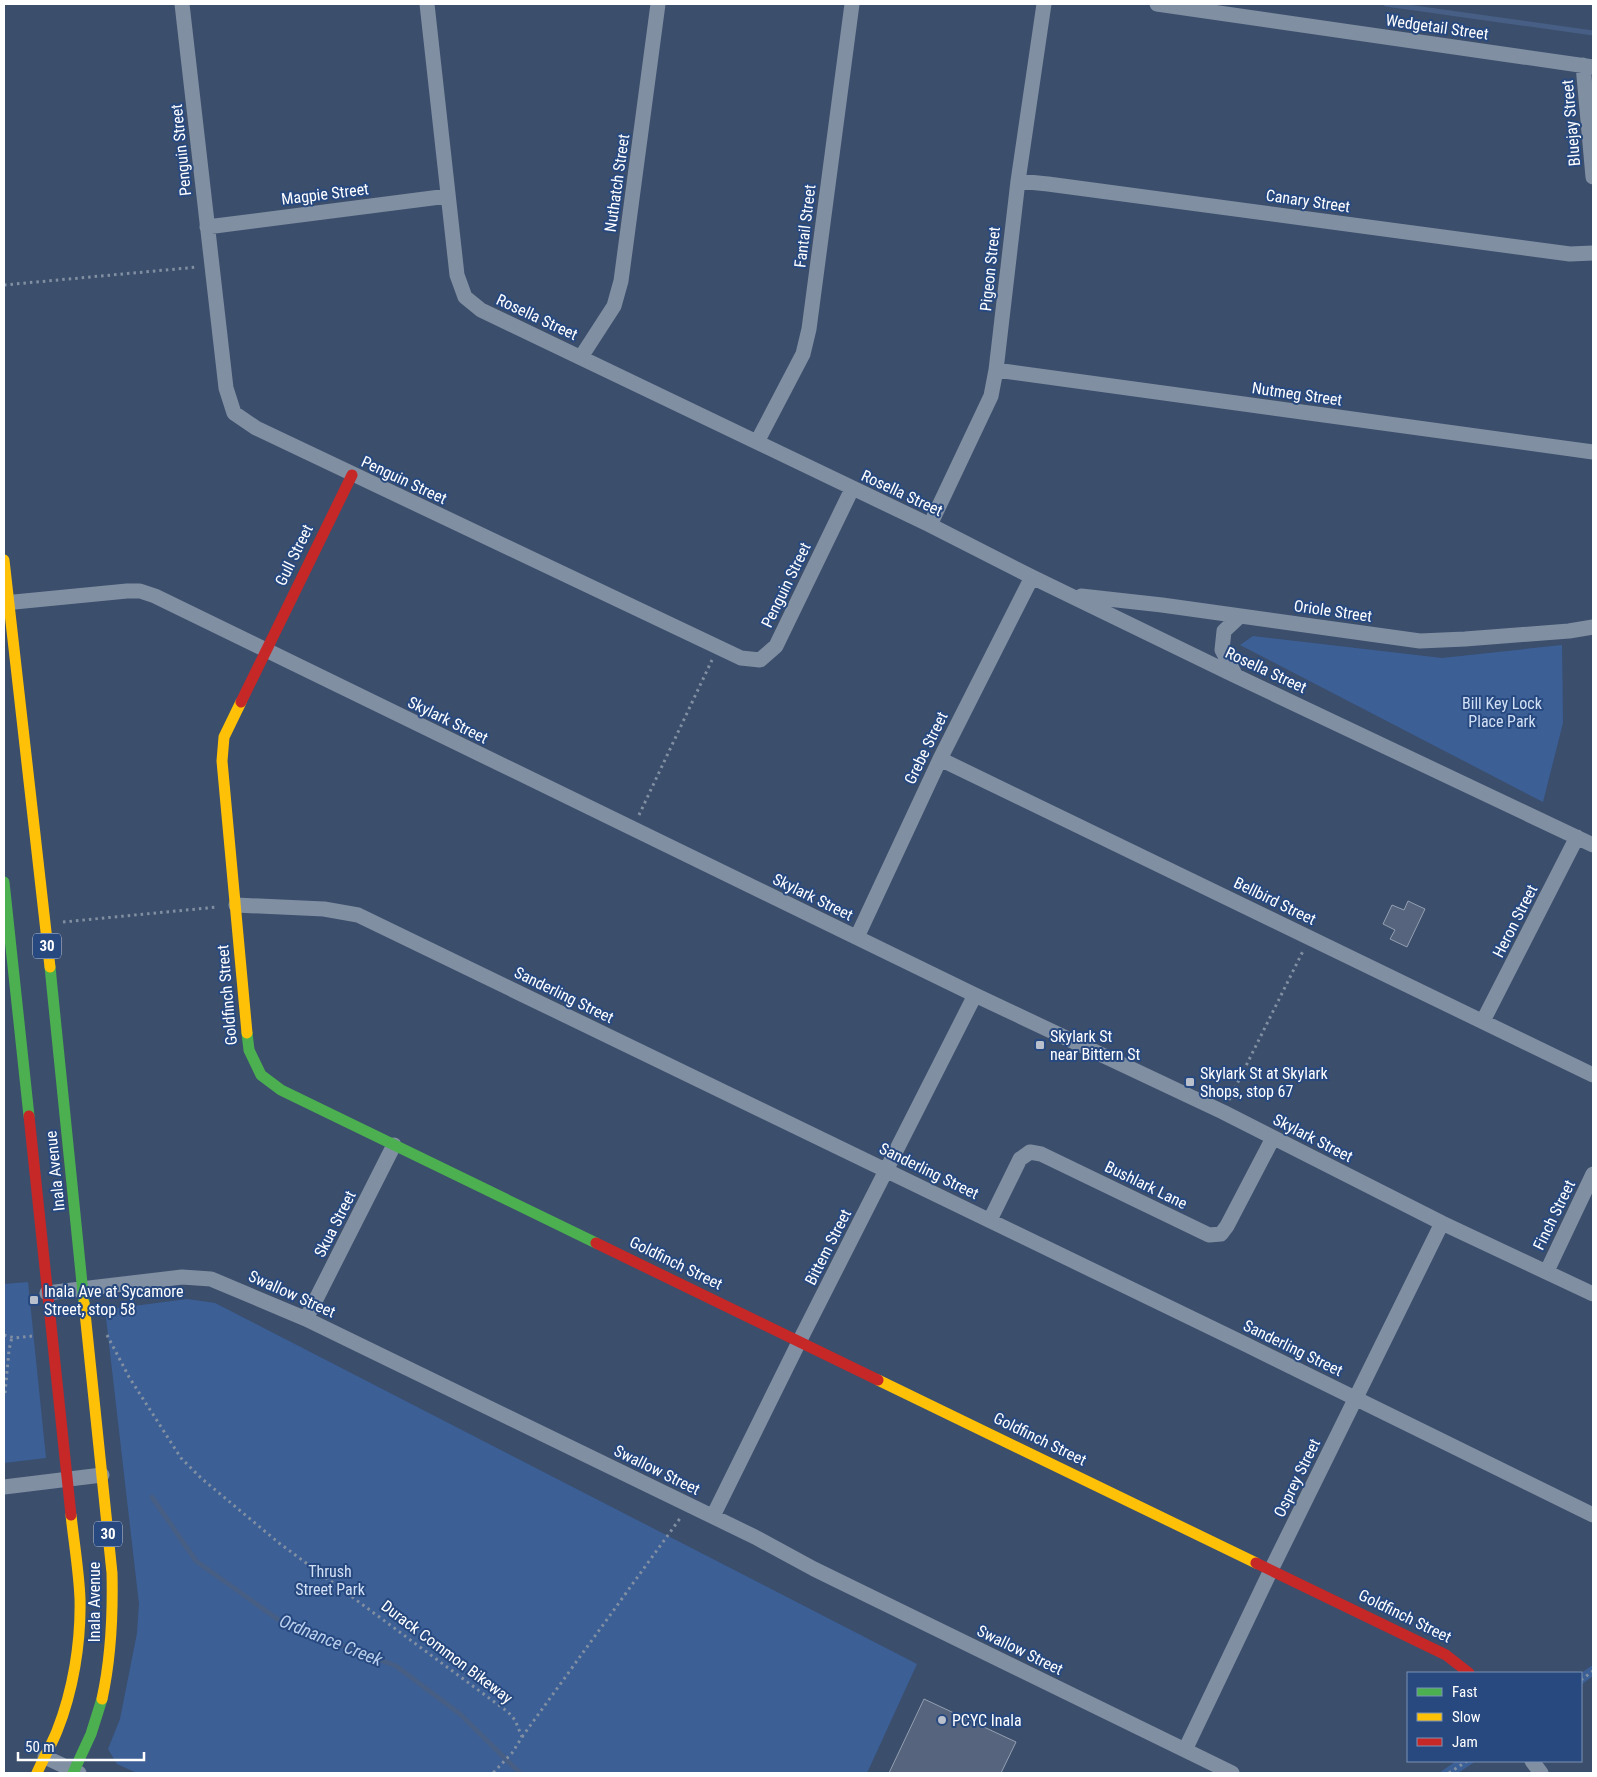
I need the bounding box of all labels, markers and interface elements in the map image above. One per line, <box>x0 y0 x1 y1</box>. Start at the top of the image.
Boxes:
street label: Wedgetail Street <box>1384 10 1490 44</box>
street label: Bluejay Street <box>1558 79 1584 167</box>
street label: Penguin Street <box>167 103 195 197</box>
street label: Nuthatch Street <box>601 133 633 233</box>
street label: Magpie Street <box>280 179 370 209</box>
street label: Fantail Street <box>790 183 820 269</box>
street label: Canary Street <box>1265 186 1352 216</box>
street label: Pigeon Street <box>976 226 1004 312</box>
street label: Rosella Street <box>493 290 581 344</box>
street label: Nutmeg Street <box>1251 378 1344 410</box>
street label: Penguin Street <box>358 452 450 508</box>
street label: Rosella Street <box>858 466 946 520</box>
street label: Gull Street <box>271 521 317 589</box>
street label: Penguin Street <box>757 539 815 631</box>
street label: Oriole Street <box>1293 596 1373 626</box>
street label: Rosella Street <box>1222 643 1310 697</box>
street label: Skylark Street <box>405 692 491 748</box>
park label: Bill Key Lock Place Park <box>1462 694 1543 731</box>
street label: Grebe Street <box>900 708 952 787</box>
street label: Skylark Street <box>770 869 856 925</box>
street label: Bellbird Street <box>1231 873 1319 929</box>
street label: Heron Street <box>1489 881 1542 961</box>
road number: 30 <box>33 934 61 958</box>
street label: Goldfinch Street <box>213 944 241 1046</box>
street label: Sanderling Street <box>511 963 617 1027</box>
place label: Skylark St near Bittern St <box>1050 1027 1140 1064</box>
marker: Skylark St near Bittern St <box>1034 1039 1046 1051</box>
place label: Skylark St at Skylark Shops, stop 67 <box>1200 1064 1328 1101</box>
marker: Skylark St at Skylark Shops, stop 67 <box>1184 1076 1196 1088</box>
street label: Skylark Street <box>1270 1110 1356 1166</box>
street label: Inala Avenue <box>41 1130 69 1212</box>
street label: Sanderling Street <box>876 1139 982 1203</box>
street label: Bushlark Lane <box>1102 1157 1190 1213</box>
street label: Finch Street <box>1529 1177 1579 1253</box>
street label: Skua Street <box>310 1187 360 1260</box>
street label: Bittem Street <box>801 1206 855 1288</box>
street label: Goldfinch Street <box>626 1232 726 1294</box>
street label: Swallow Street <box>246 1266 339 1322</box>
place label: Inala Ave at Sycamore Street, stop 58 <box>44 1282 183 1319</box>
marker: Inala Ave at Sycamore Street, stop 58 <box>28 1294 40 1306</box>
street label: Sanderling Street <box>1240 1316 1346 1380</box>
street label: Goldfinch Street <box>990 1408 1090 1470</box>
street label: Osprey Street <box>1270 1436 1324 1520</box>
street label: Swallow Street <box>611 1441 703 1499</box>
road number: 30 <box>94 1522 122 1546</box>
street label: Inala Avenue <box>85 1562 104 1642</box>
park label: Thrush Street Park <box>295 1562 366 1599</box>
street label: Goldfinch Street <box>1355 1585 1455 1647</box>
street label: Durack Common Bikeway <box>378 1596 517 1708</box>
water label: Ordnance Creek <box>276 1610 387 1671</box>
street label: Swallow Street <box>974 1621 1066 1679</box>
legend <box>1407 1672 1582 1762</box>
text: Fast <box>1452 1683 1477 1701</box>
text: Slow <box>1452 1708 1481 1726</box>
place label: PCYC Inala <box>952 1711 1022 1730</box>
marker: PCYC Inala <box>936 1714 948 1726</box>
scale bar <box>18 1730 144 1762</box>
text: Jam <box>1452 1733 1478 1751</box>
text: 50 m <box>25 1738 55 1756</box>

